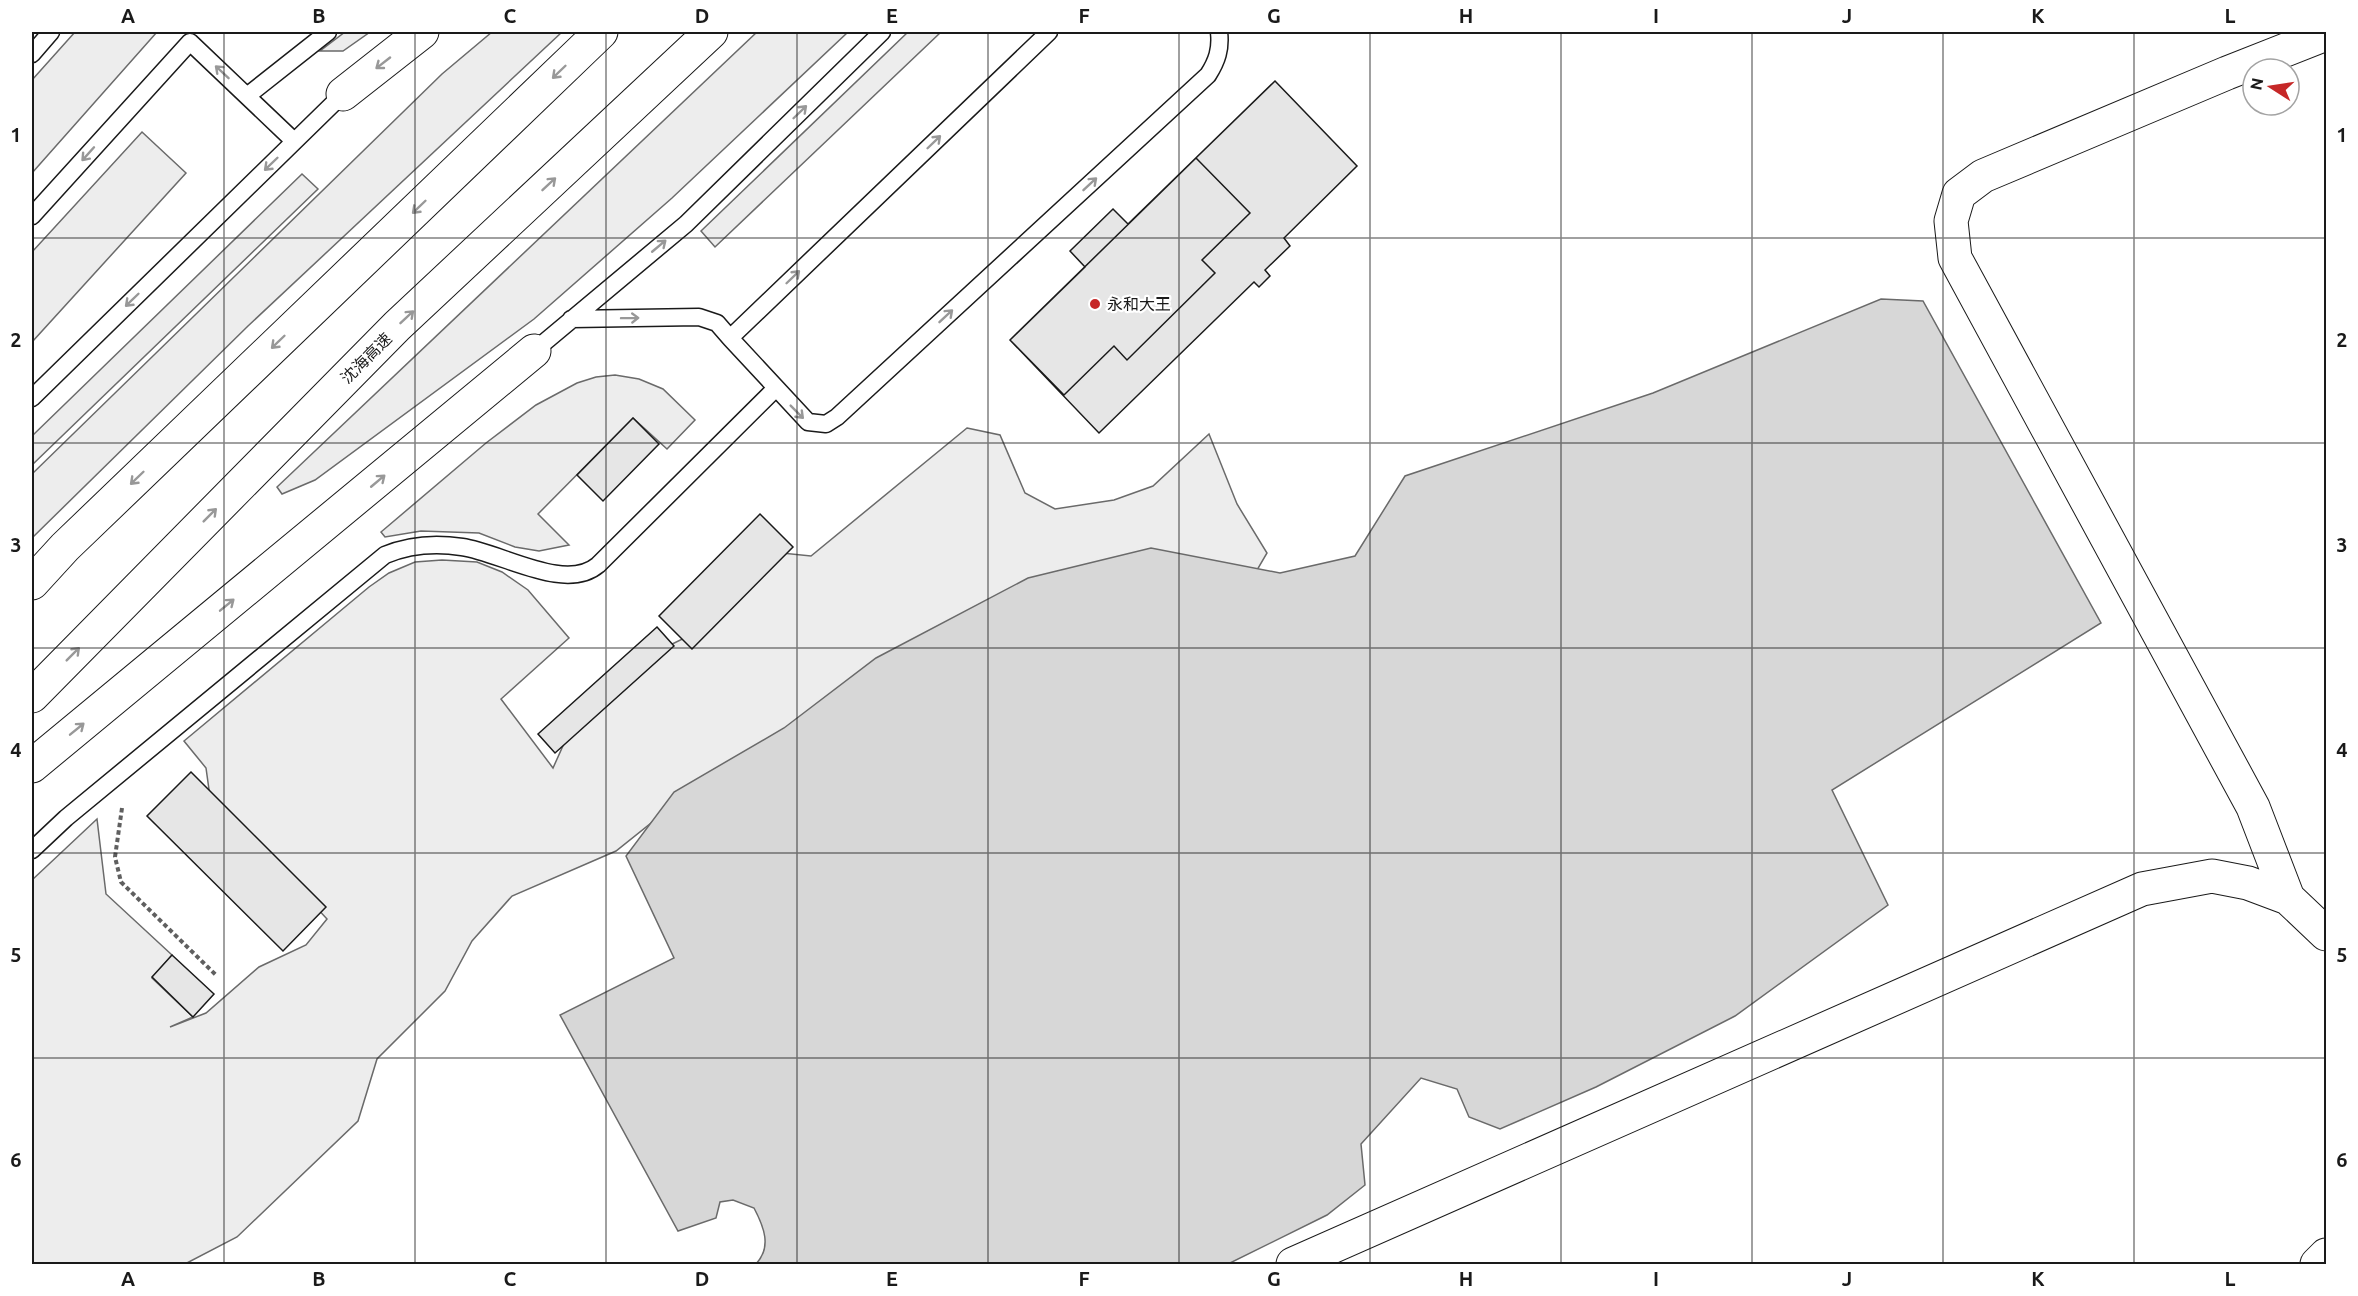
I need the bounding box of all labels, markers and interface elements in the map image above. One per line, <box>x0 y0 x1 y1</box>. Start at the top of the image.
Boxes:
text: A <box>121 4 135 27</box>
text: B <box>312 4 326 27</box>
text: C <box>504 4 517 27</box>
text: D <box>695 4 709 27</box>
text: E <box>886 4 898 27</box>
text: F <box>1078 4 1090 27</box>
text: G <box>1267 4 1281 27</box>
text: H <box>1459 4 1473 27</box>
text: I <box>1653 4 1659 27</box>
text: J <box>1842 4 1852 27</box>
text: K <box>2031 4 2045 27</box>
text: L <box>2225 4 2236 27</box>
one-way arrow <box>375 56 391 69</box>
north arrow <box>2241 57 2301 117</box>
one-way arrow <box>214 65 229 79</box>
one-way arrow <box>552 65 567 79</box>
text: N <box>2246 76 2266 92</box>
one-way arrow <box>793 104 808 119</box>
text: 1 <box>10 123 22 146</box>
text: 1 <box>2336 123 2348 146</box>
one-way arrow <box>926 135 941 149</box>
one-way arrow <box>81 147 95 162</box>
one-way arrow <box>264 157 279 171</box>
one-way arrow <box>541 177 556 191</box>
one-way arrow <box>1082 177 1097 191</box>
one-way arrow <box>411 200 426 214</box>
one-way arrow <box>651 239 666 253</box>
one-way arrow <box>785 270 800 284</box>
one-way arrow <box>124 293 139 308</box>
place label: 永和大王 <box>1107 295 1171 313</box>
marker: 永和大王 <box>1088 297 1102 311</box>
one-way arrow <box>939 309 954 323</box>
one-way arrow <box>399 310 414 325</box>
one-way arrow <box>619 312 639 324</box>
text: 2 <box>10 328 22 351</box>
text: 2 <box>2336 328 2348 351</box>
street label: 沈海高速 <box>337 329 395 387</box>
one-way arrow <box>271 335 286 349</box>
one-way arrow <box>790 405 804 420</box>
one-way arrow <box>130 470 145 485</box>
one-way arrow <box>370 474 386 487</box>
one-way arrow <box>202 508 217 523</box>
text: 3 <box>10 533 22 556</box>
text: 3 <box>2336 533 2348 556</box>
one-way arrow <box>219 599 235 612</box>
one-way arrow <box>65 646 80 661</box>
one-way arrow <box>69 722 85 735</box>
text: 4 <box>10 738 22 761</box>
text: 4 <box>2336 738 2348 761</box>
text: 5 <box>10 943 22 966</box>
text: 5 <box>2336 943 2348 966</box>
text: 6 <box>10 1148 22 1171</box>
text: 6 <box>2336 1148 2348 1171</box>
text: A <box>121 1267 135 1290</box>
text: B <box>312 1267 326 1290</box>
text: C <box>504 1267 517 1290</box>
text: D <box>695 1267 709 1290</box>
text: E <box>886 1267 898 1290</box>
text: F <box>1078 1267 1090 1290</box>
text: G <box>1267 1267 1281 1290</box>
text: H <box>1459 1267 1473 1290</box>
text: I <box>1653 1267 1659 1290</box>
text: J <box>1842 1267 1852 1290</box>
text: K <box>2031 1267 2045 1290</box>
text: L <box>2225 1267 2236 1290</box>

